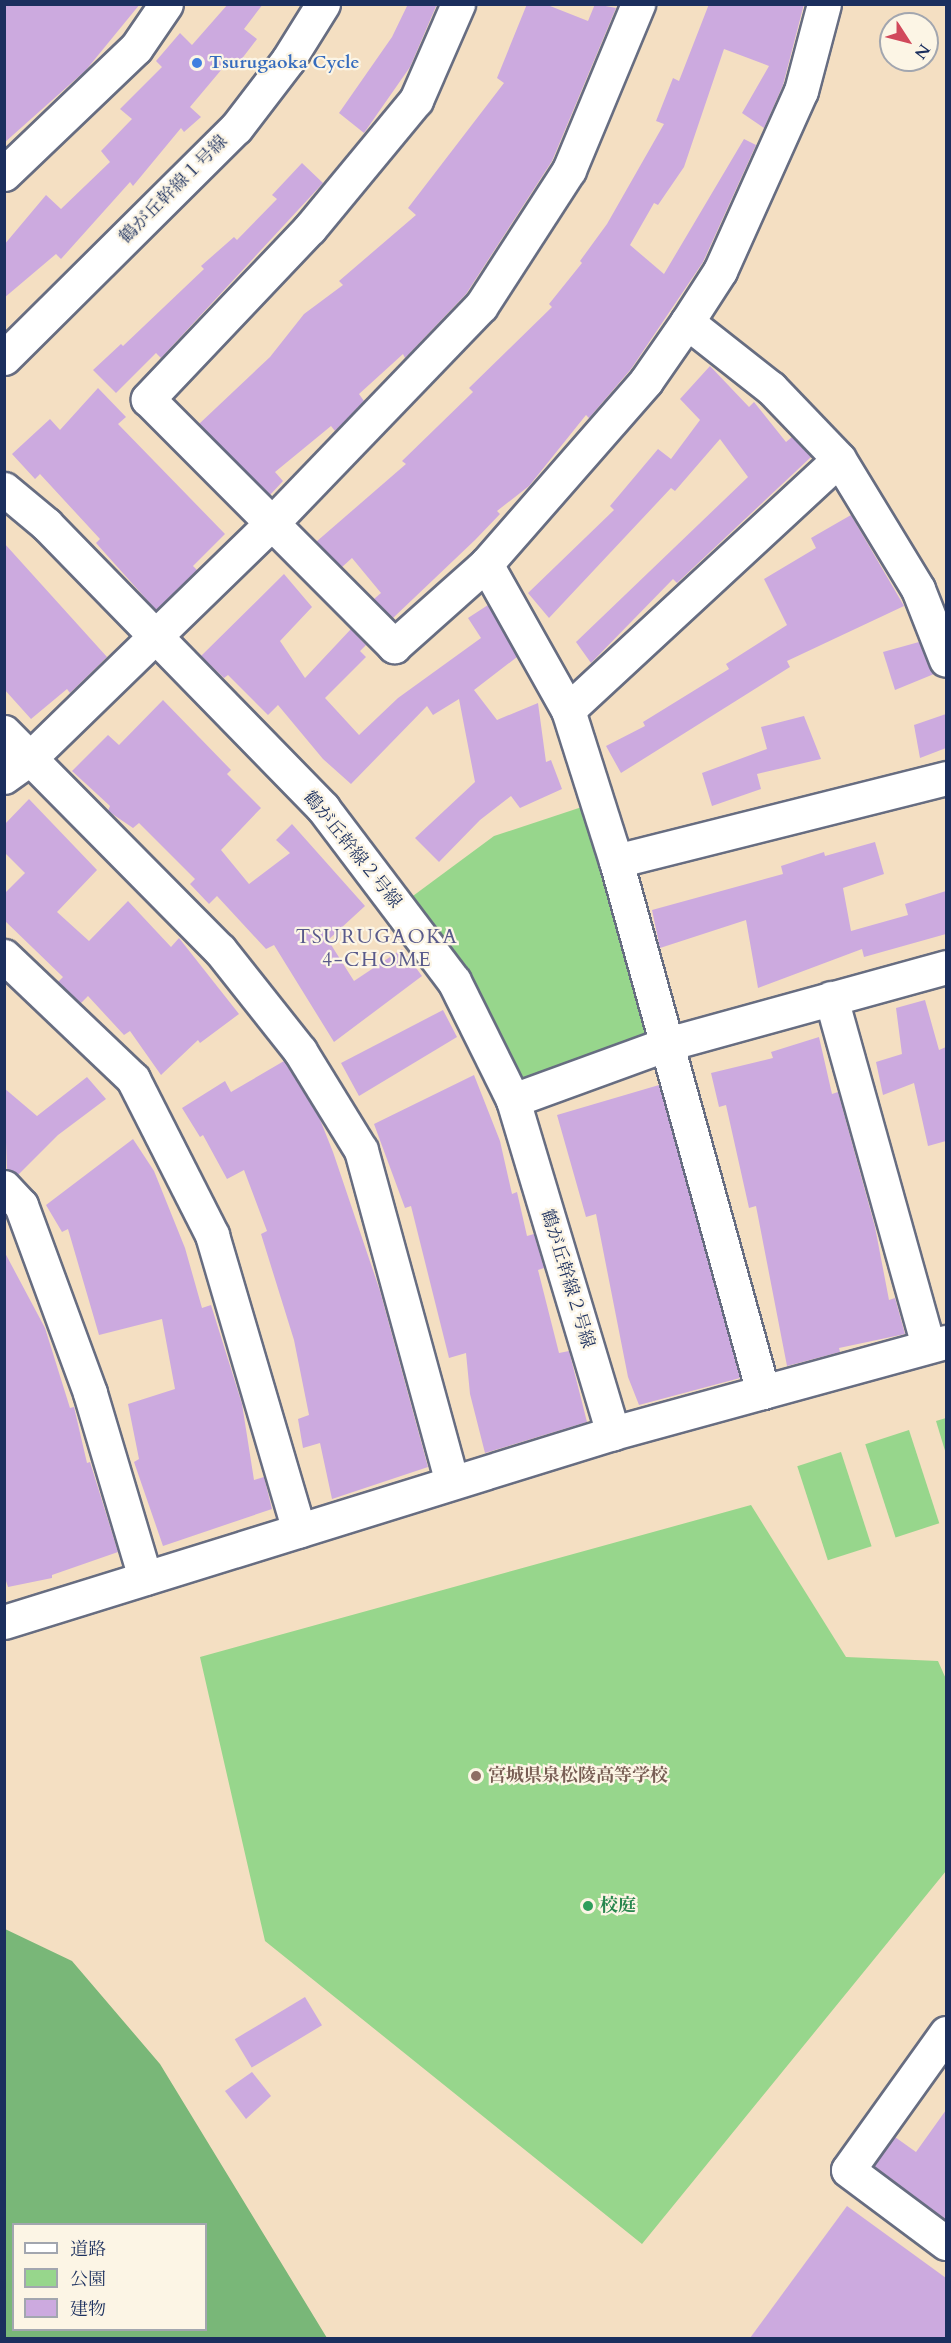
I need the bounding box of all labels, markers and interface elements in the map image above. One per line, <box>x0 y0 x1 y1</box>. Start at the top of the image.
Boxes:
north arrow <box>879 12 939 72</box>
text: N <box>909 39 935 63</box>
place label: Tsurugaoka Cycle <box>209 52 359 74</box>
marker: Tsurugaoka Cycle <box>190 56 204 70</box>
street label: 鶴が丘幹線１号線 <box>115 131 233 249</box>
street label: 鶴が丘幹線２号線 <box>298 787 406 913</box>
district label: TSURUGAOKA 4-CHOME <box>296 924 458 971</box>
street label: 鶴が丘幹線２号線 <box>536 1207 598 1351</box>
place label: 宮城県泉松陵高等学校 <box>488 1765 668 1787</box>
marker: 宮城県泉松陵高等学校 <box>469 1769 483 1783</box>
place label: 校庭 <box>600 1895 636 1917</box>
marker: 校庭 <box>581 1899 595 1913</box>
legend <box>12 2223 207 2331</box>
text: 道路 <box>70 2237 106 2262</box>
text: 公園 <box>70 2267 106 2292</box>
text: 建物 <box>70 2297 106 2322</box>

